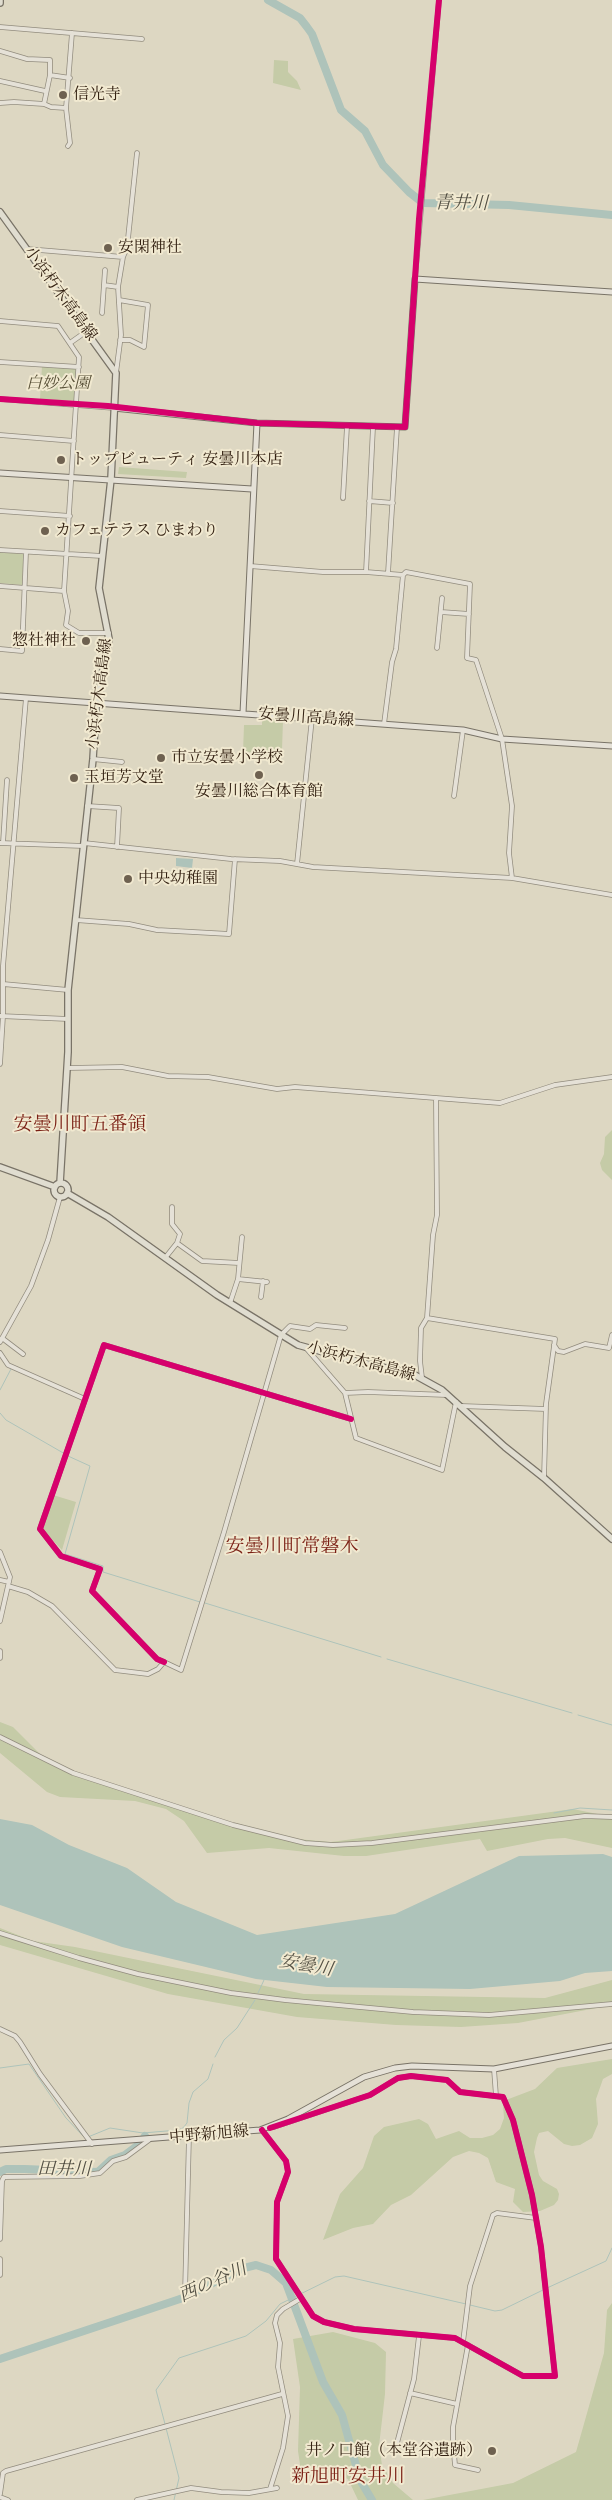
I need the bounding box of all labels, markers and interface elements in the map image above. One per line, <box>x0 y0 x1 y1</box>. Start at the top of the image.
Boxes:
place label: 信光寺 <box>73 85 121 105</box>
marker: 信光寺 <box>57 89 69 101</box>
water label: 青井川 <box>434 193 488 215</box>
place label: 安閑神社 <box>118 238 182 258</box>
marker: 安閑神社 <box>102 242 114 254</box>
street label: 小浜朽木高島線 <box>19 243 101 345</box>
park label: 白妙公園 <box>26 374 90 394</box>
place label: トップビューティ 安曇川本店 <box>71 450 282 470</box>
marker: トップビューティ 安曇川本店 <box>55 454 67 466</box>
place label: カフェテラス ひまわり <box>55 521 218 541</box>
marker: カフェテラス ひまわり <box>39 525 51 537</box>
place label: 惣社神社 <box>12 631 76 651</box>
marker: 惣社神社 <box>80 635 92 647</box>
street label: 小浜朽木高島線 <box>84 637 116 751</box>
street label: 安曇川高島線 <box>257 705 355 731</box>
place label: 市立安曇小学校 <box>171 748 283 768</box>
marker: 市立安曇小学校 <box>155 752 167 764</box>
place label: 玉垣芳文堂 <box>84 768 164 788</box>
marker: 安曇川総合体育館 <box>253 769 265 781</box>
marker: 玉垣芳文堂 <box>68 772 80 784</box>
place label: 安曇川総合体育館 <box>195 782 323 802</box>
place label: 中央幼稚園 <box>138 869 218 889</box>
marker: 中央幼稚園 <box>122 873 134 885</box>
district label: 安曇川町五番領 <box>14 1114 146 1136</box>
street label: 小浜朽木高島線 <box>304 1338 418 1386</box>
district label: 安曇川町常磐木 <box>226 1536 358 1558</box>
water label: 安曇川 <box>278 1951 334 1981</box>
street label: 中野新旭線 <box>168 2122 250 2148</box>
water label: 田井川 <box>37 2159 91 2181</box>
water label: 西の谷川 <box>176 2258 250 2308</box>
place label: 井ノ口館（本堂谷遺跡） <box>306 2441 482 2461</box>
marker: 井ノ口館（本堂谷遺跡） <box>486 2445 498 2457</box>
district label: 新旭町安井川 <box>291 2466 405 2488</box>

